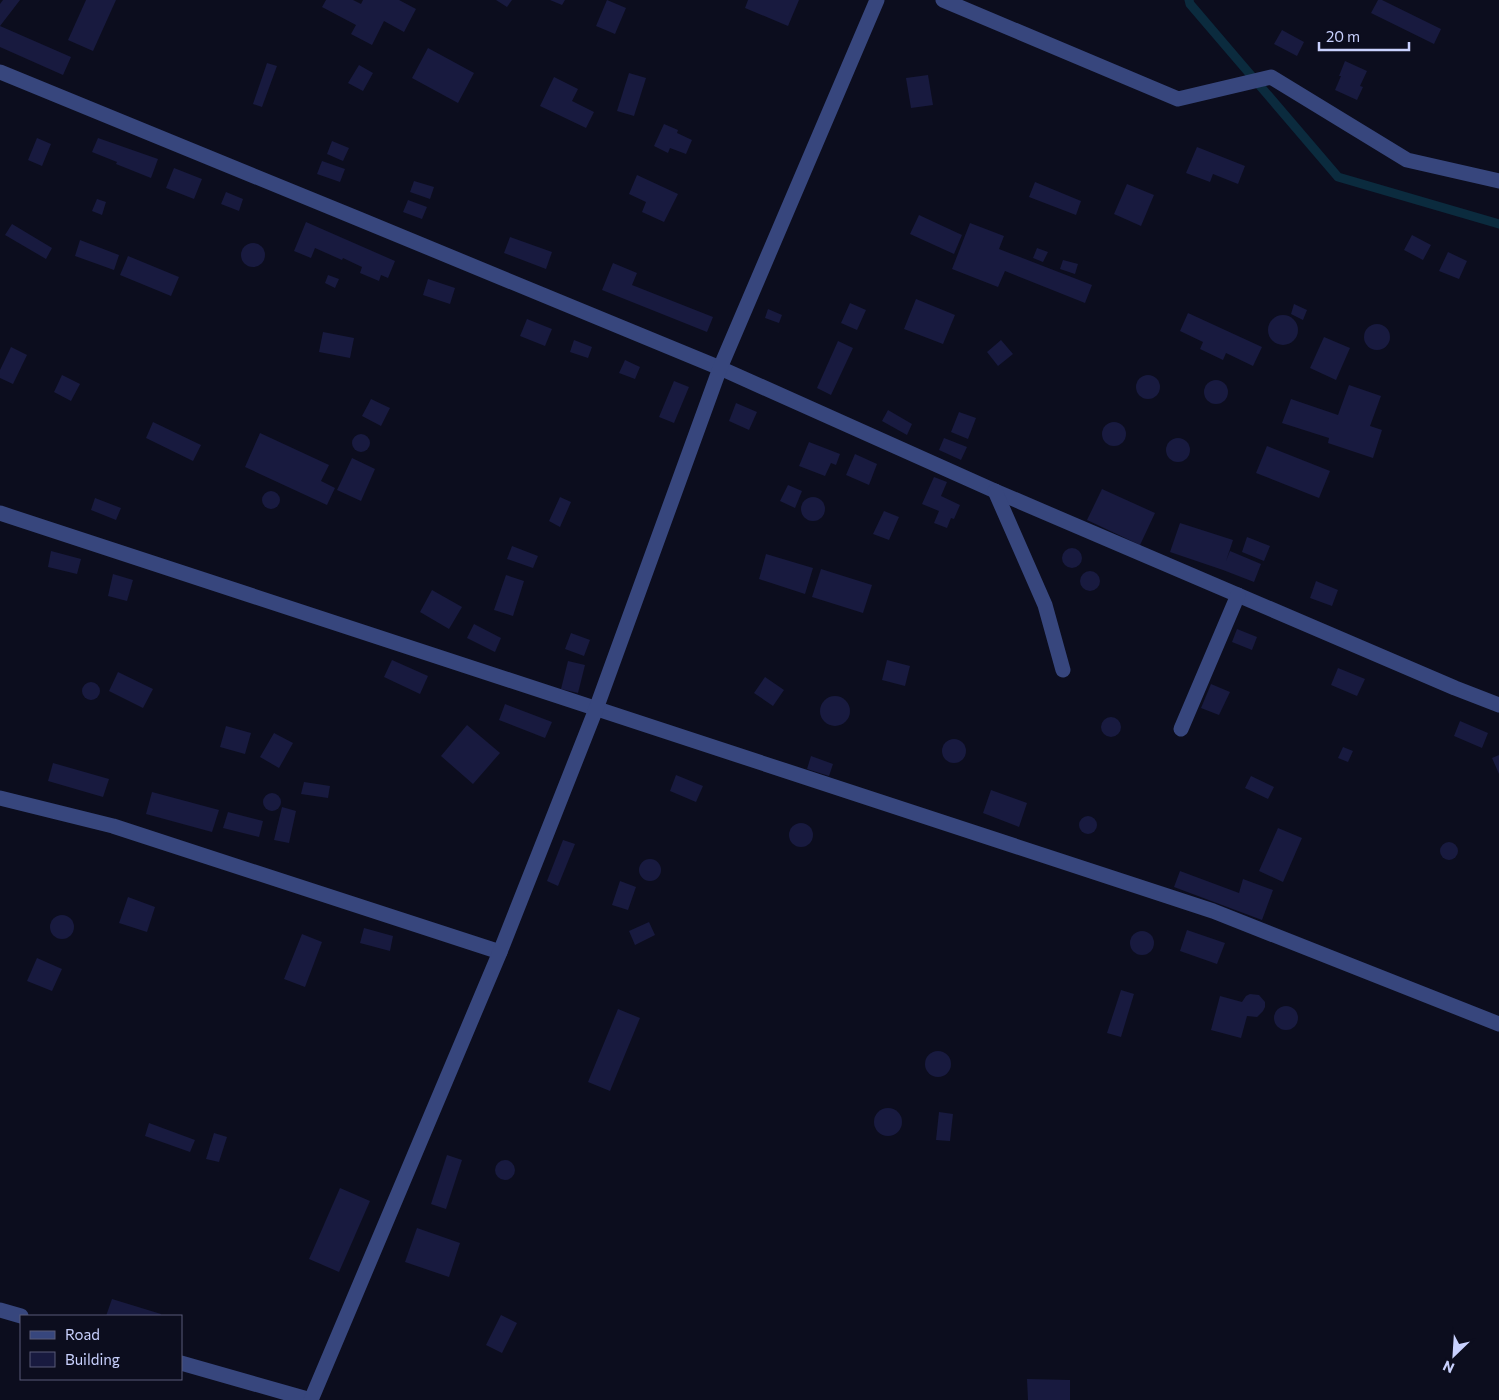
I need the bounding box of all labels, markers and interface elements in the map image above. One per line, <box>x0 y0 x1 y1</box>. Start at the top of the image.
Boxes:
scale bar <box>1319 20 1409 52</box>
text: 20 m <box>1326 27 1360 45</box>
legend <box>20 1315 182 1380</box>
text: Road <box>65 1325 100 1343</box>
north arrow <box>1429 1330 1479 1380</box>
text: Building <box>65 1350 120 1368</box>
text: N <box>1440 1357 1457 1377</box>

